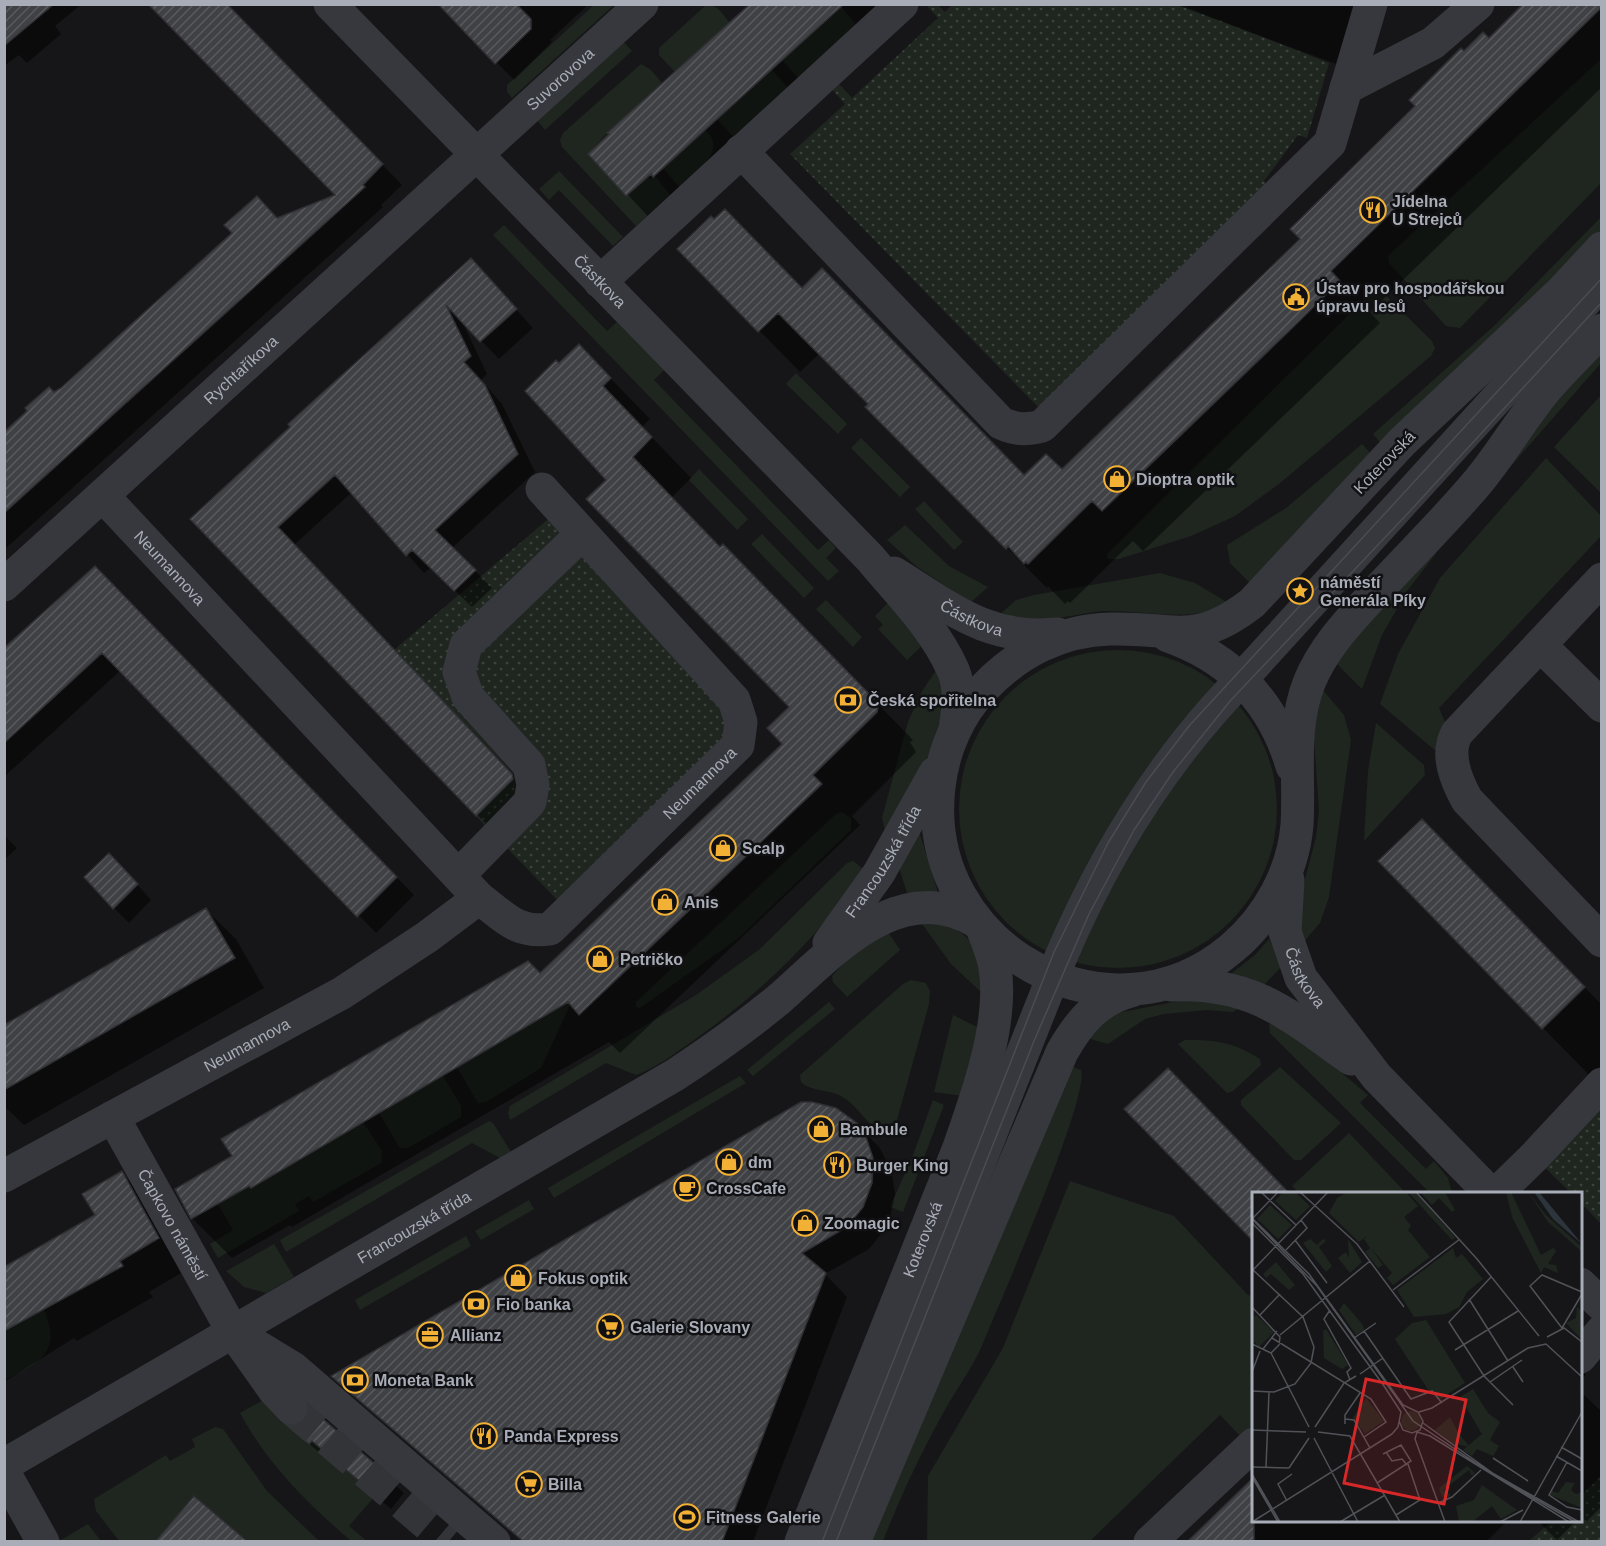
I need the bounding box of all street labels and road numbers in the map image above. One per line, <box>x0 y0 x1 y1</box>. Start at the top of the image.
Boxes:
street label: Suvorovova <box>523 44 597 114</box>
street label: Částkova <box>570 251 629 311</box>
street label: Rychtaříkova <box>201 332 281 408</box>
street label: Koterovská <box>1350 428 1418 497</box>
street label: Neumannova <box>131 527 208 609</box>
street label: Částkova <box>937 596 1005 639</box>
street label: Neumannova <box>660 744 740 823</box>
street label: Francouzská třída <box>842 803 924 921</box>
street label: Částkova <box>1282 945 1328 1011</box>
street label: Neumannova <box>201 1015 293 1075</box>
street label: Čapkovo náměstí <box>135 1166 211 1284</box>
street label: Francouzská třída <box>354 1188 474 1267</box>
street label: Koterovská <box>900 1199 945 1280</box>

